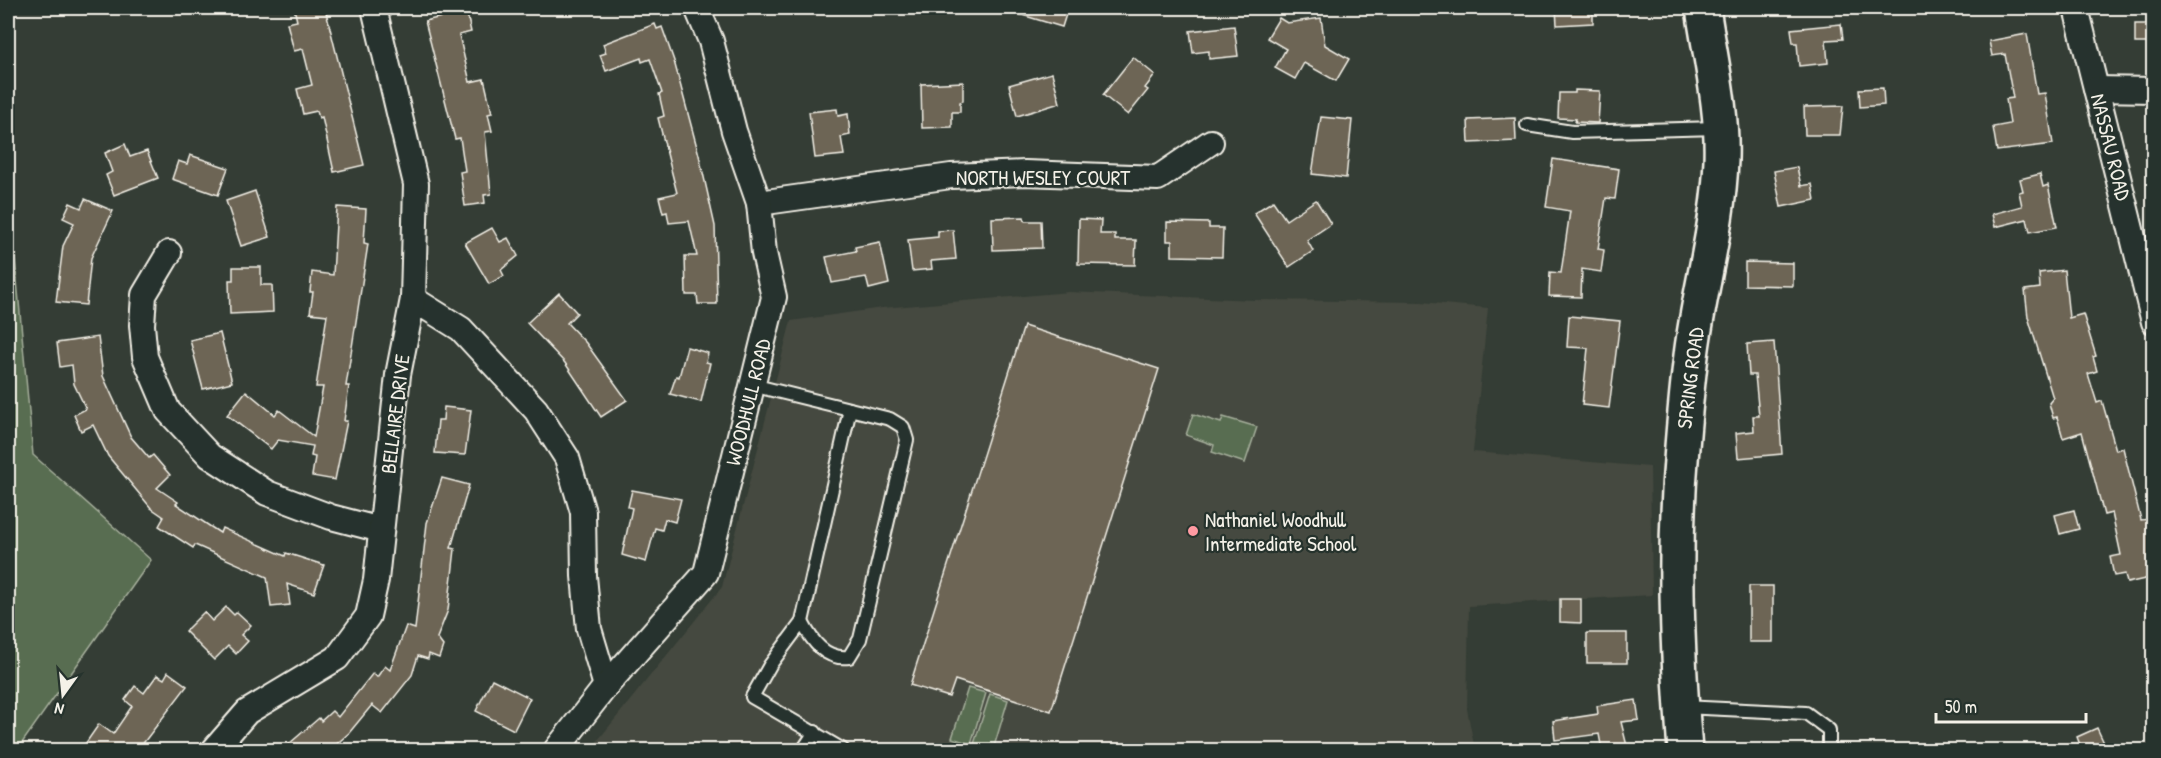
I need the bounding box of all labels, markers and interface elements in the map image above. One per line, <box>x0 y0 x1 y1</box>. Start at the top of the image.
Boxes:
street label: NASSAU ROAD <box>2084 91 2138 203</box>
street label: NORTH WESLEY COURT <box>956 163 1131 192</box>
street label: SPRING ROAD <box>1669 326 1711 430</box>
street label: WOODHULL ROAD <box>718 336 778 468</box>
street label: BELLAIRE DRIVE <box>373 353 417 475</box>
place label: Nathaniel Woodhull Intermediate School <box>1205 505 1357 558</box>
marker: Nathaniel Woodhull Intermediate School <box>1186 524 1200 538</box>
north arrow <box>33 665 93 725</box>
scale bar <box>1936 686 2086 724</box>
text: 50 m <box>1945 694 1977 719</box>
text: N <box>52 698 66 721</box>

